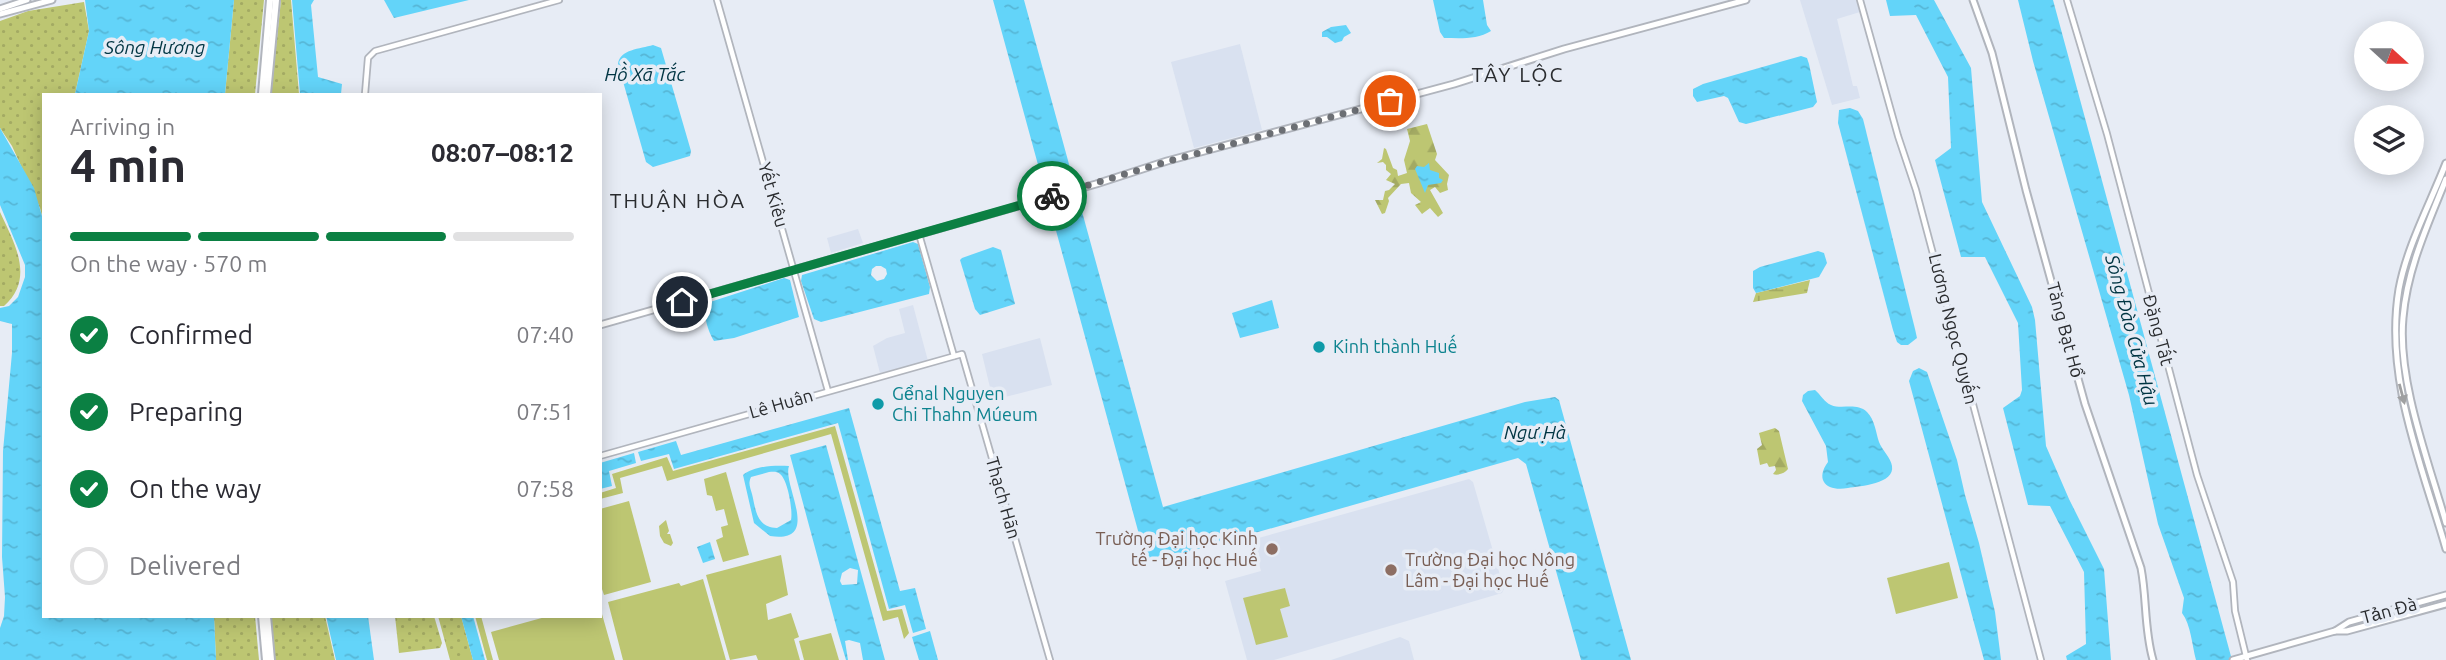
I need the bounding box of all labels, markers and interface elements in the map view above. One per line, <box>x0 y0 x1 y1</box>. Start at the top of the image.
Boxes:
north arrow <box>2354 21 2424 91</box>
map controls <box>2354 21 2424 175</box>
water label: Sông Hương <box>104 36 205 58</box>
water label: Hồ Xã Tắc <box>605 61 685 85</box>
district label: TÂY LỘC <box>1472 62 1564 86</box>
pin <box>1360 71 1420 131</box>
icon: bag <box>1371 82 1409 120</box>
button: layers <box>2354 105 2424 175</box>
text: Arriving in <box>70 114 175 139</box>
text: 08:07–08:12 <box>431 138 574 167</box>
text: 4 min <box>70 139 186 191</box>
street label: Yết Kiêu <box>755 159 795 230</box>
courier <box>1017 161 1087 231</box>
icon: bike <box>1033 177 1071 215</box>
district label: THUẬN HÒA <box>610 188 746 212</box>
text: On the way · 570 m <box>70 251 267 276</box>
street label: Lương Ngọc Quyến <box>1925 251 1985 406</box>
water label: Sông Đào Cửa Hậu <box>2101 251 2163 408</box>
pin <box>652 272 712 332</box>
street label: Tăng Bạt Hổ <box>2044 280 2088 380</box>
icon: home <box>663 283 701 321</box>
street label: Đặng Tất <box>2140 291 2180 367</box>
icon: check <box>70 316 108 354</box>
text: Confirmed <box>129 320 253 349</box>
text: 07:40 <box>516 322 574 347</box>
place label: Kinh thành Huế <box>1333 334 1457 356</box>
marker: Kinh thành Huế <box>1311 339 1327 355</box>
place label: Gểnal Nguyen Chi Thahn Múeum <box>892 383 1038 424</box>
one-way arrow <box>2397 383 2408 405</box>
street label: Lê Huân <box>746 384 815 422</box>
icon: check <box>70 393 108 431</box>
marker: Gểnal Nguyen Chi Thahn Múeum <box>870 396 886 412</box>
text: Preparing <box>129 397 243 426</box>
text: 07:51 <box>516 399 574 424</box>
water label: Ngự Hà <box>1504 421 1566 443</box>
street label: Thạch Hãn <box>983 454 1025 541</box>
icon: check <box>70 470 108 508</box>
text: On the way <box>129 474 261 503</box>
text: 07:58 <box>516 476 574 501</box>
place label: Trường Đại học Kinh tế - Đại học Huế <box>1096 528 1258 569</box>
marker: Trường Đại học Kinh tế - Đại học Huế <box>1264 541 1280 557</box>
place label: Trường Đại học Nông Lâm - Đại học Huế <box>1405 549 1575 590</box>
text: Delivered <box>129 551 241 580</box>
marker: Trường Đại học Nông Lâm - Đại học Huế <box>1383 562 1399 578</box>
street label: Tản Đà <box>2359 593 2419 627</box>

